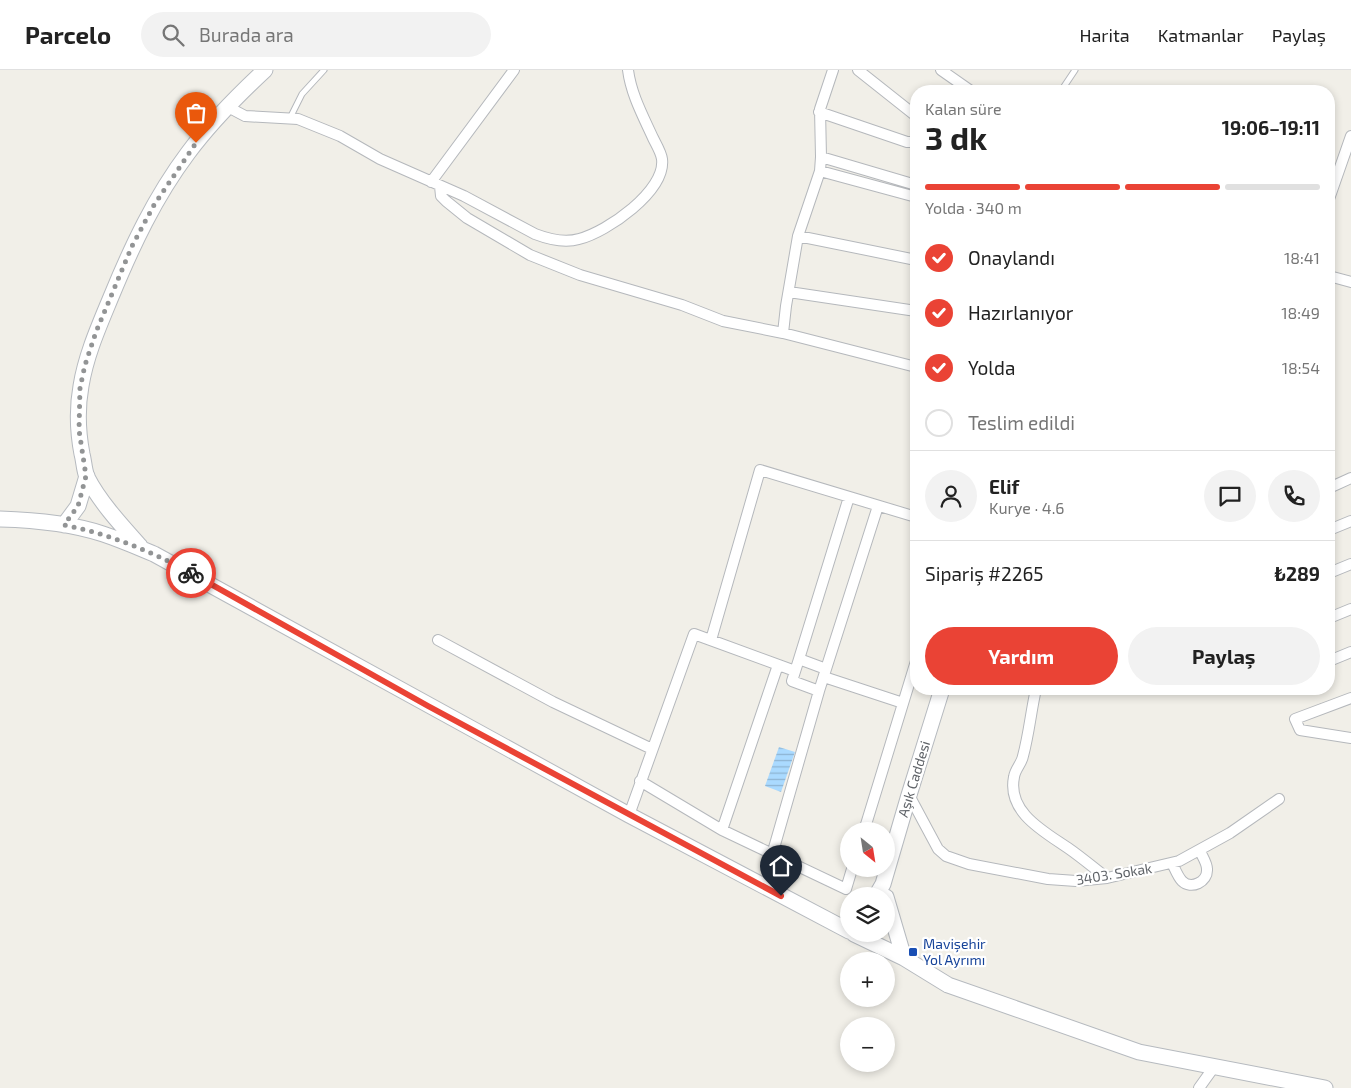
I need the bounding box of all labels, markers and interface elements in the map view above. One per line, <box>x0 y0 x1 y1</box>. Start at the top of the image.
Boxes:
search box <box>141 12 491 57</box>
text: Parcelo <box>25 20 111 49</box>
icon: search <box>159 21 187 49</box>
text: Burada ara <box>199 23 294 46</box>
text: Harita <box>1079 24 1130 46</box>
text: Katmanlar <box>1158 24 1244 46</box>
text: Paylaş <box>1272 24 1326 46</box>
pin <box>175 92 217 143</box>
icon: bag <box>182 99 210 127</box>
text: Kalan süre <box>925 99 1002 118</box>
text: 19:06–19:11 <box>1222 116 1320 139</box>
text: 3 dk <box>925 118 987 156</box>
text: Yolda · 340 m <box>925 198 1022 217</box>
icon: check <box>925 244 953 272</box>
text: Onaylandı <box>968 246 1055 269</box>
text: 18:41 <box>1284 248 1320 267</box>
icon: check <box>925 299 953 327</box>
text: Hazırlanıyor <box>968 301 1073 324</box>
text: 18:49 <box>1281 303 1320 322</box>
icon: check <box>925 354 953 382</box>
text: Yolda <box>968 356 1015 379</box>
text: 18:54 <box>1282 358 1320 377</box>
text: Teslim edildi <box>968 411 1075 434</box>
button: person <box>925 470 977 522</box>
button: chat <box>1204 470 1256 522</box>
button: phone <box>1268 470 1320 522</box>
text: Elif <box>989 475 1019 498</box>
text: Kurye · 4.6 <box>989 498 1064 517</box>
courier <box>166 548 216 598</box>
icon: bike <box>177 559 205 587</box>
text: Sipariş #2265 <box>925 562 1044 585</box>
text: ₺289 <box>1275 562 1320 585</box>
button: Yardım <box>925 627 1118 685</box>
button: Paylaş <box>1128 627 1320 685</box>
street label: Aşık Caddesi <box>894 738 934 820</box>
north arrow <box>840 822 895 878</box>
map controls <box>840 822 895 1072</box>
pin <box>760 845 802 896</box>
icon: home <box>767 852 795 880</box>
street label: 3403. Sokak <box>1075 859 1153 888</box>
button: layers <box>840 887 895 942</box>
place label: Mavişehir Yol Ayrımı <box>923 935 986 968</box>
marker: Mavişehir Yol Ayrımı <box>907 946 919 958</box>
button: + <box>840 952 895 1007</box>
button: − <box>840 1017 895 1072</box>

